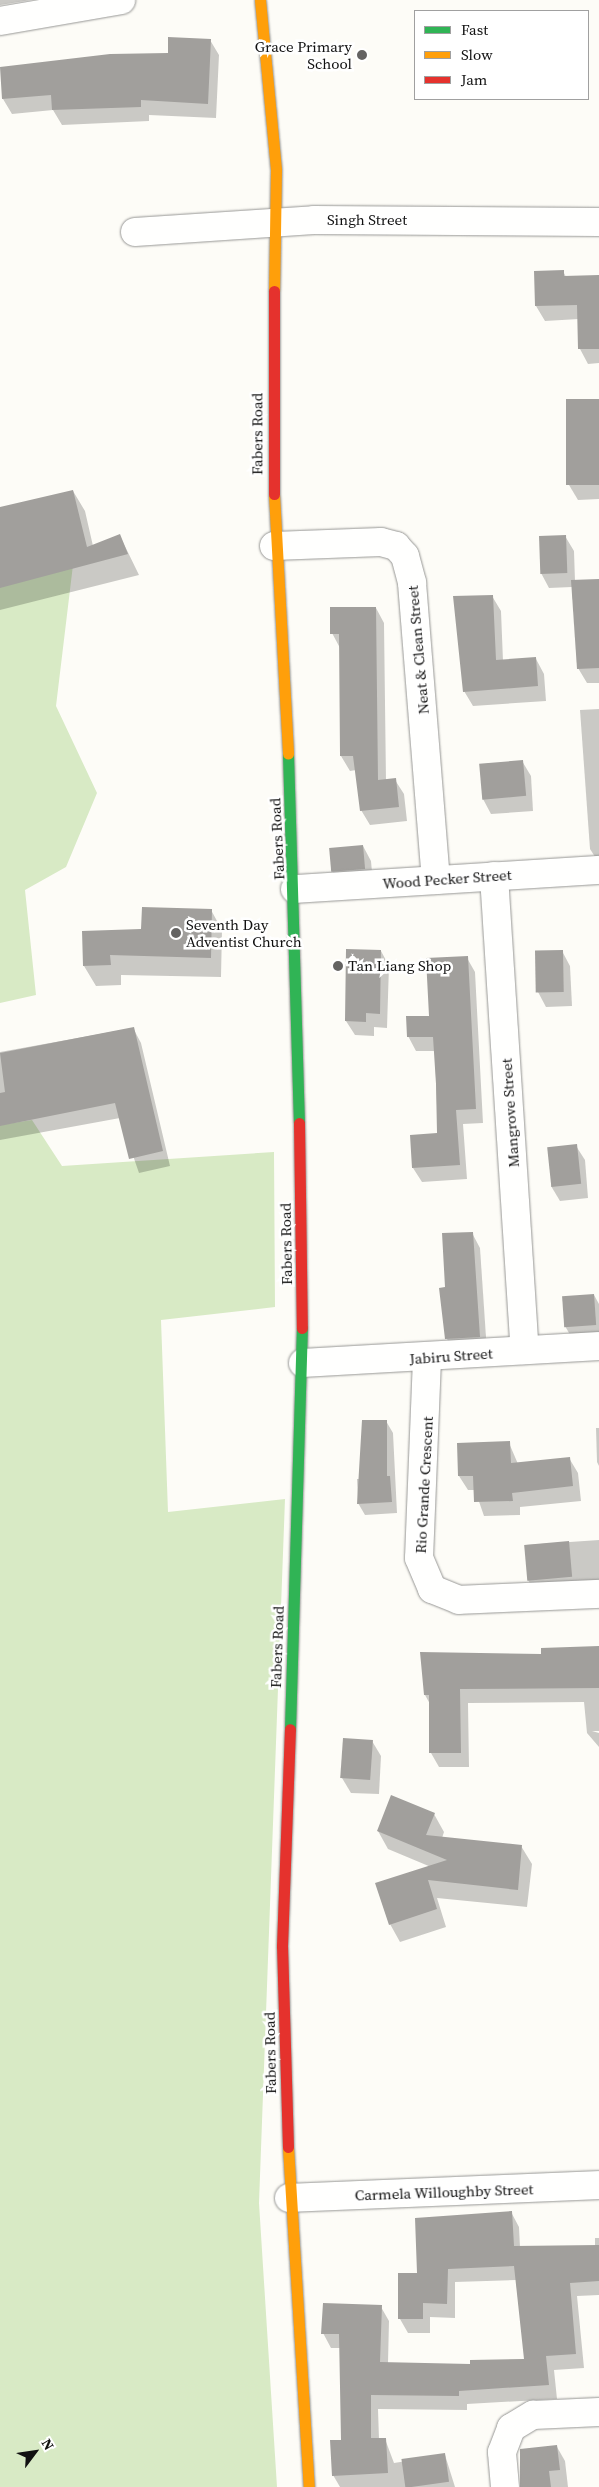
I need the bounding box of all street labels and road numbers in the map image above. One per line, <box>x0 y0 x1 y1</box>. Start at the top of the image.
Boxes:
street label: Singh Street <box>327 211 407 229</box>
street label: Fabers Road <box>248 393 266 475</box>
street label: Neat & Clean Street <box>403 585 433 715</box>
street label: Fabers Road <box>266 797 288 881</box>
street label: Wood Pecker Street <box>382 866 512 892</box>
street label: Mangrove Street <box>497 1058 523 1168</box>
street label: Fabers Road <box>276 1203 296 1285</box>
street label: Jabiru Street <box>409 1344 493 1368</box>
street label: Rio Grande Crescent <box>411 1416 437 1554</box>
street label: Fabers Road <box>267 1606 287 1688</box>
street label: Fabers Road <box>260 2012 280 2094</box>
street label: Carmela Willoughby Street <box>354 2180 534 2204</box>

